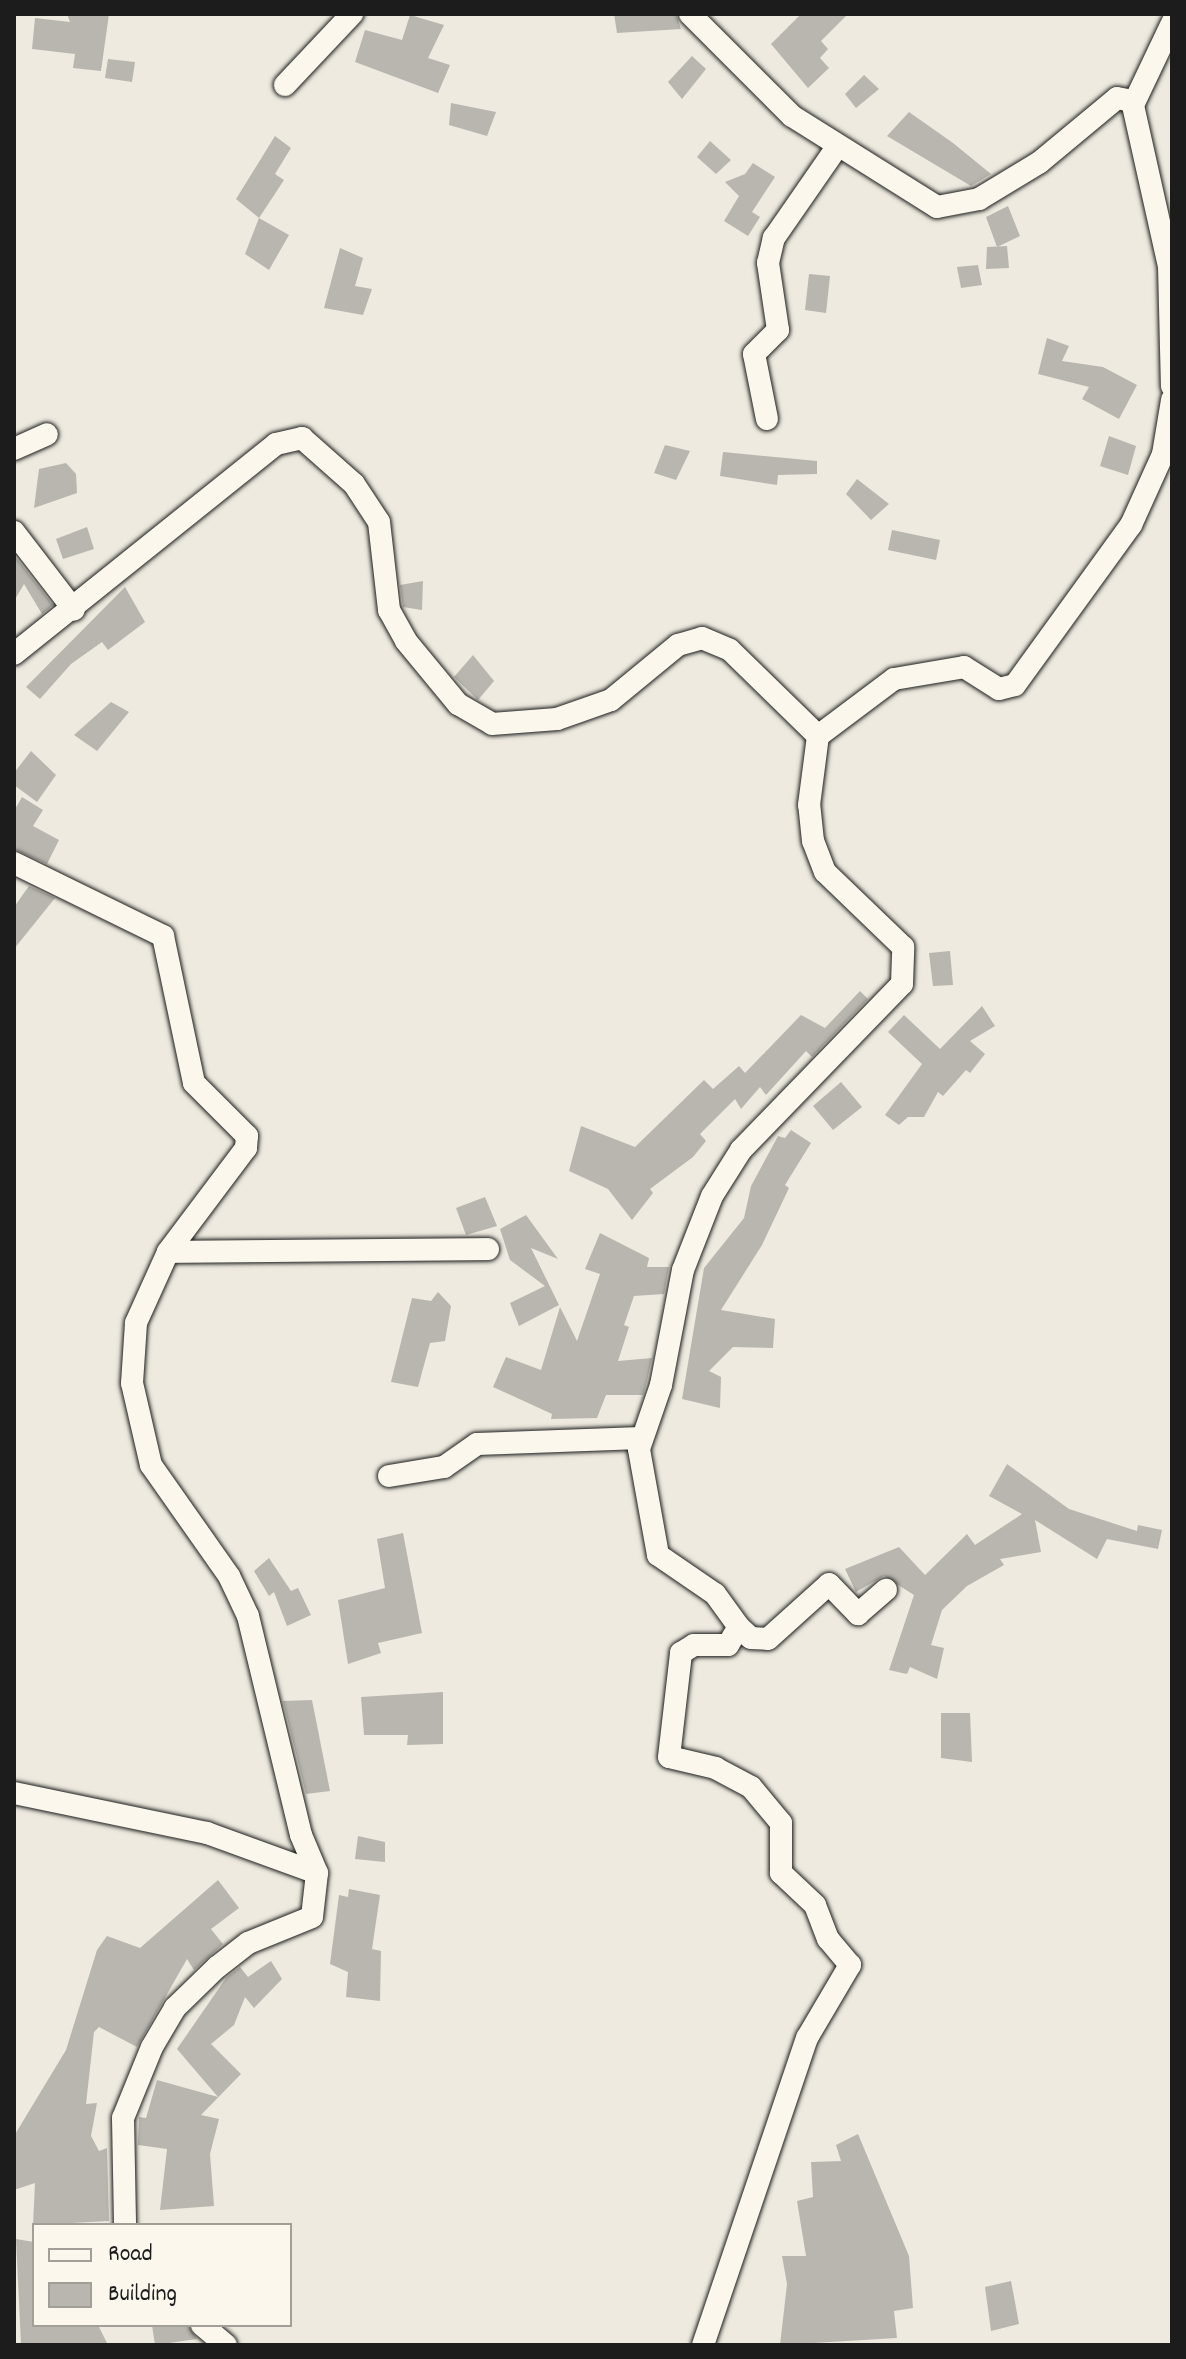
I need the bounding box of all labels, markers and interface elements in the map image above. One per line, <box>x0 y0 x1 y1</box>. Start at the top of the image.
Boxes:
legend <box>32 2223 292 2327</box>
text: Road <box>108 2238 153 2272</box>
text: Building <box>108 2278 177 2312</box>

